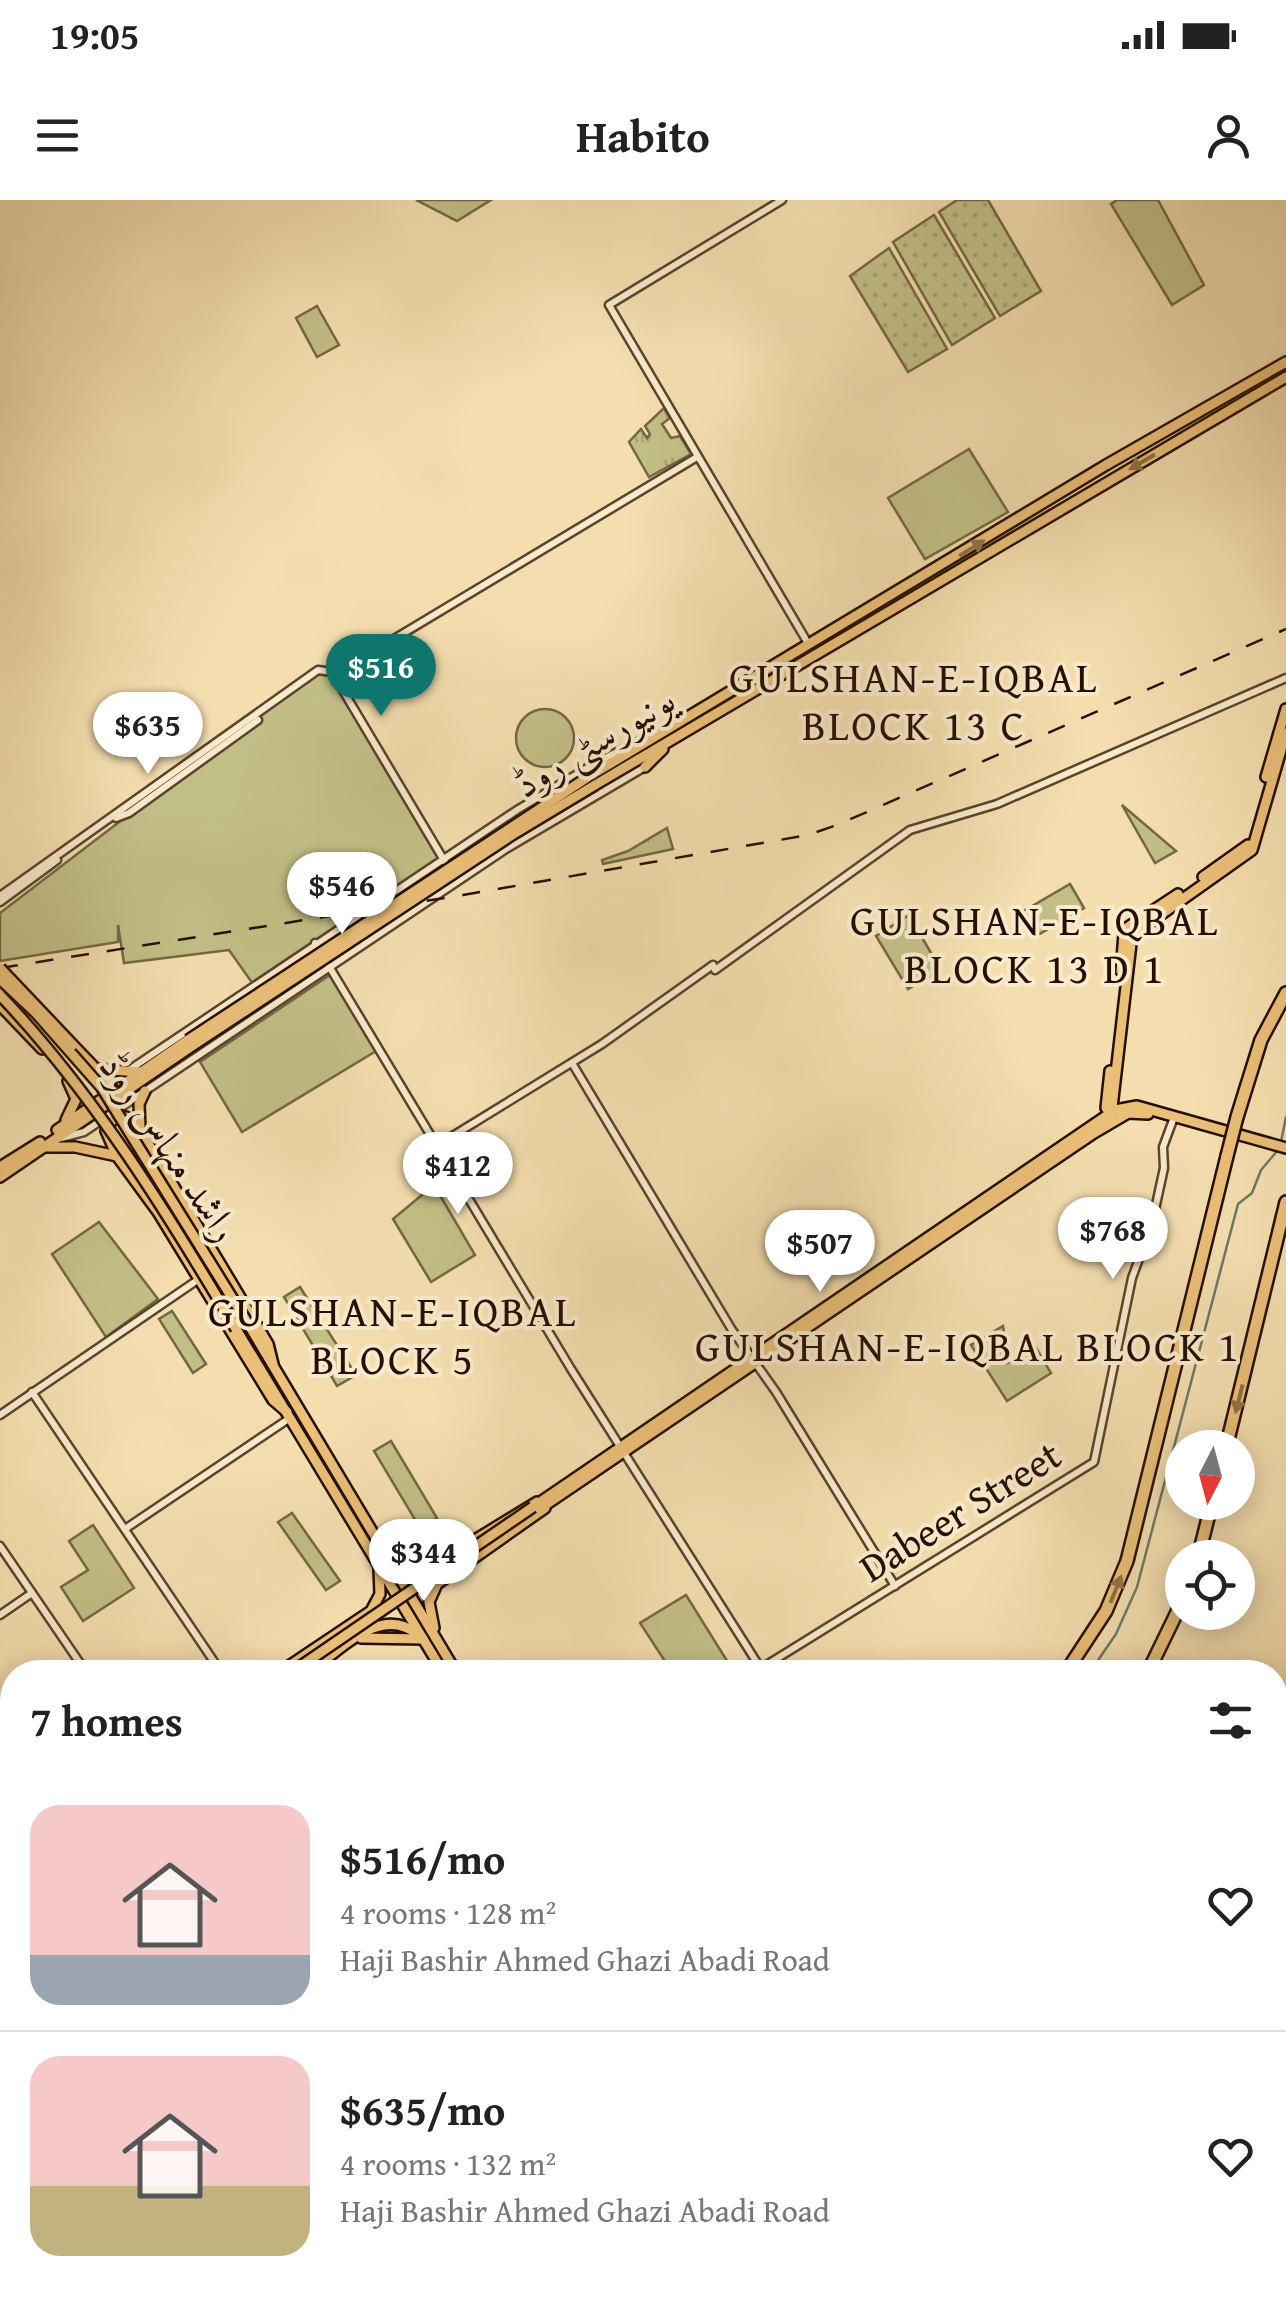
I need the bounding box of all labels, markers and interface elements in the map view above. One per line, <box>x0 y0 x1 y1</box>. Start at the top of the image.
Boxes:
text: 19:05 <box>50 7 140 63</box>
text: Habito <box>576 103 710 168</box>
icon: menu <box>30 108 85 163</box>
icon: person <box>1201 108 1256 163</box>
one-way arrow <box>1128 453 1156 470</box>
one-way arrow <box>958 540 986 557</box>
pin: $516 <box>322 634 440 719</box>
text: $516 <box>348 643 414 690</box>
district label: GULSHAN-E-IQBAL BLOCK 13 C <box>729 646 1099 755</box>
street label: یونیورسٹی روڈ <box>502 668 688 812</box>
pin: $635 <box>89 692 207 777</box>
text: $635 <box>115 701 181 748</box>
pin: $546 <box>283 852 401 937</box>
text: $546 <box>309 861 375 908</box>
district label: GULSHAN-E-IQBAL BLOCK 13 D 1 <box>850 889 1220 998</box>
street label: راشد منہاس روڈ <box>85 1040 255 1253</box>
pin: $412 <box>399 1132 517 1217</box>
text: $412 <box>425 1141 491 1188</box>
pin: $768 <box>1054 1197 1172 1282</box>
text: $768 <box>1080 1206 1146 1253</box>
pin: $507 <box>761 1210 879 1295</box>
text: $507 <box>787 1219 853 1266</box>
district label: GULSHAN-E-IQBAL BLOCK 5 <box>208 1280 578 1389</box>
district label: GULSHAN-E-IQBAL BLOCK 1 <box>695 1315 1241 1376</box>
one-way arrow <box>1230 1384 1246 1415</box>
street label: Dabeer Street <box>847 1425 1072 1596</box>
north arrow <box>1165 1430 1255 1520</box>
map controls <box>1165 1430 1255 1630</box>
pin: $344 <box>365 1519 483 1604</box>
text: $344 <box>391 1528 457 1575</box>
button: locate <box>1165 1540 1255 1630</box>
one-way arrow <box>1108 1574 1124 1604</box>
text: 7 homes <box>30 1690 183 1751</box>
icon: filters <box>1203 1693 1258 1748</box>
text: $516/mo <box>340 1828 505 1889</box>
icon: home <box>110 1845 230 1965</box>
icon: heart <box>1203 1878 1258 1933</box>
text: 4 rooms · 128 m² <box>340 1889 556 1936</box>
text: Haji Bashir Ahmed Ghazi Abadi Road <box>340 1936 830 1983</box>
text: $635/mo <box>340 2079 505 2140</box>
icon: home <box>110 2096 230 2216</box>
icon: heart <box>1203 2129 1258 2184</box>
text: 4 rooms · 132 m² <box>340 2140 556 2187</box>
text: Haji Bashir Ahmed Ghazi Abadi Road <box>340 2187 830 2234</box>

